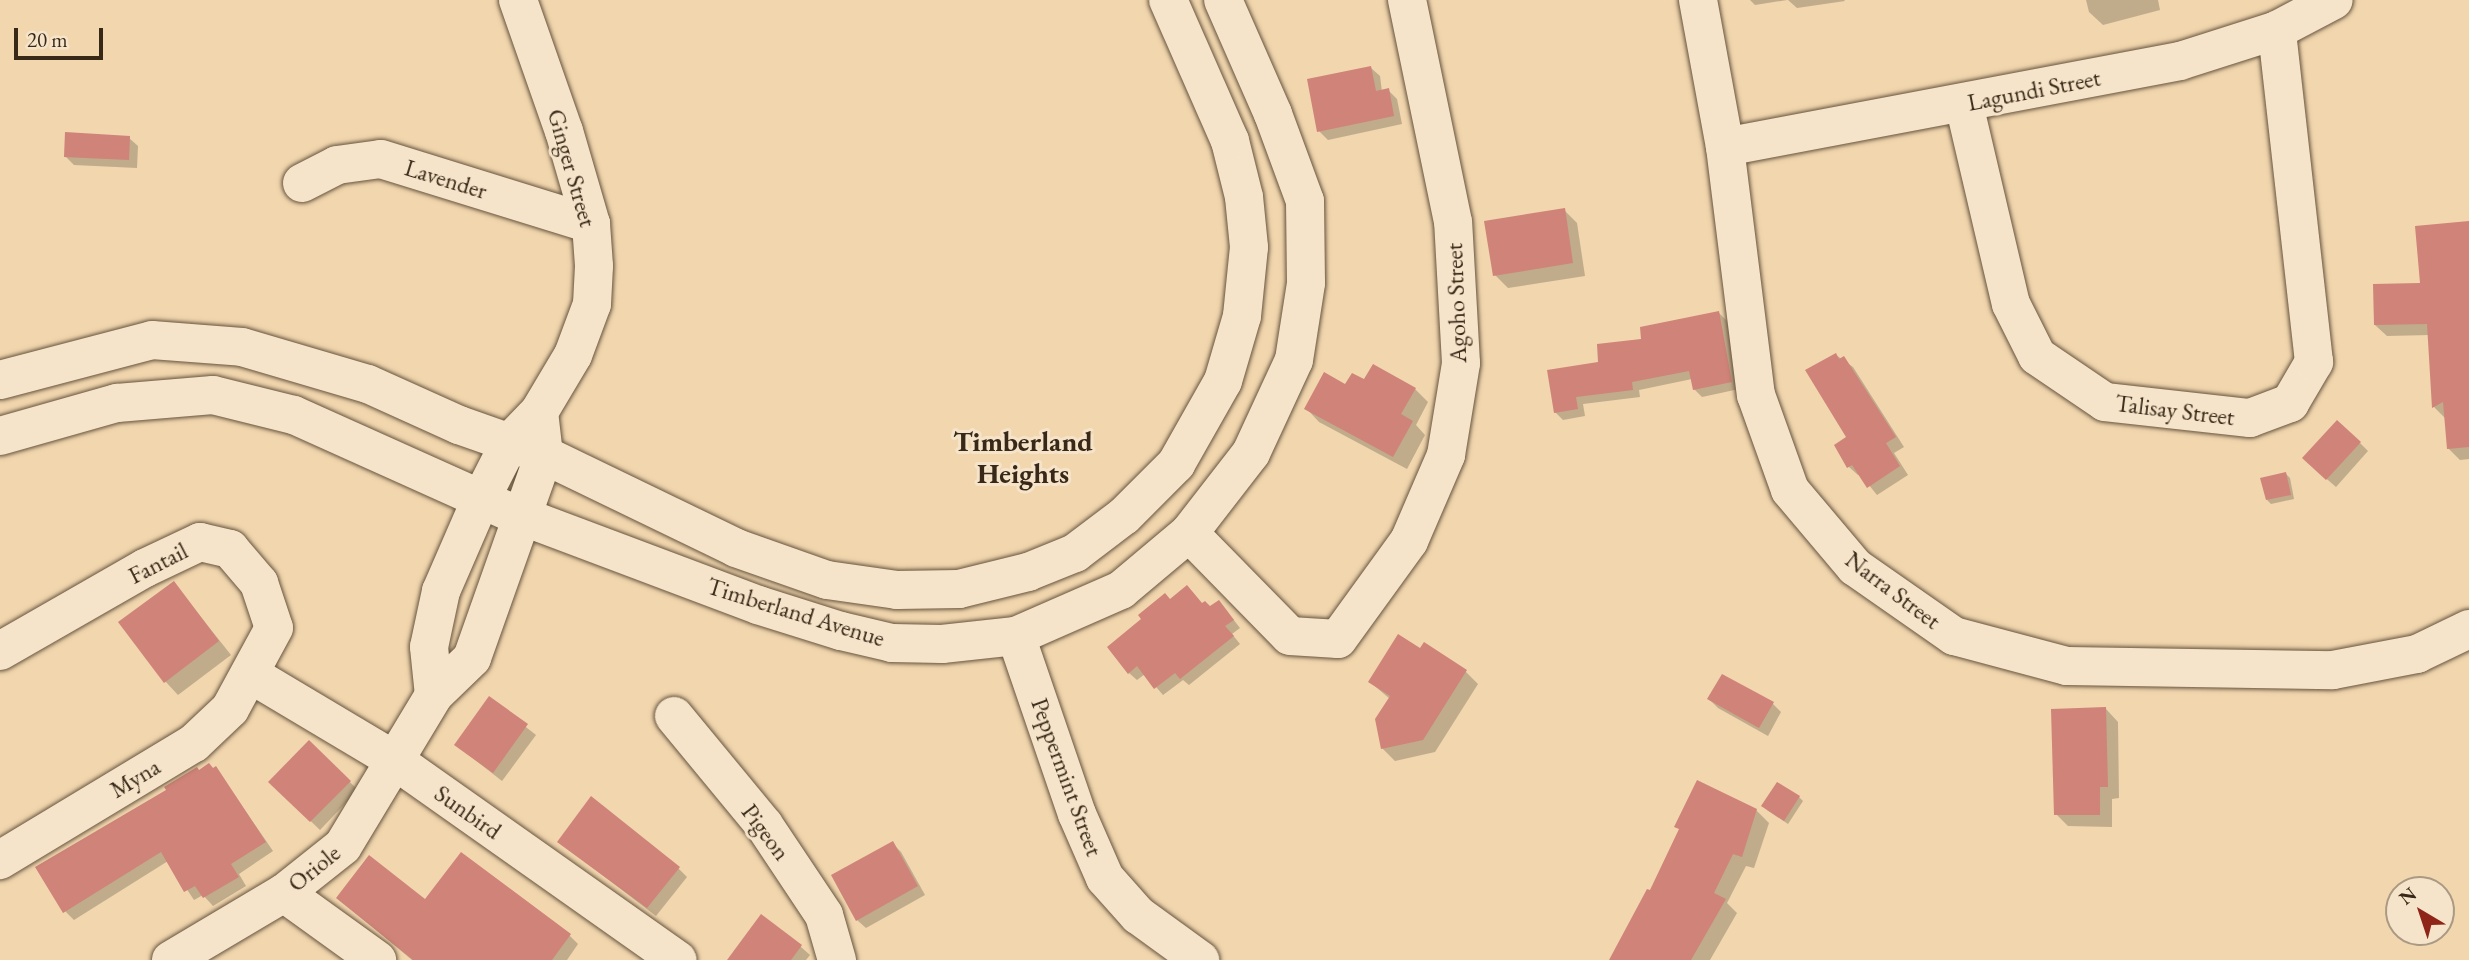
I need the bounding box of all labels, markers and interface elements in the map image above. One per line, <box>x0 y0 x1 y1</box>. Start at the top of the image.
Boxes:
scale bar <box>18 14 107 58</box>
text: 20 m <box>27 26 68 53</box>
street label: Lagundi Street <box>1965 63 2103 117</box>
street label: Ginger Street <box>541 106 603 230</box>
street label: Lavender <box>401 153 491 205</box>
street label: Agoho Street <box>1440 242 1472 364</box>
street label: Talisay Street <box>2114 388 2236 432</box>
district label: Timberland Heights <box>953 424 1093 490</box>
street label: Fantail <box>124 536 192 590</box>
street label: Narra Street <box>1840 545 1946 635</box>
street label: Timberland Avenue <box>704 571 888 653</box>
street label: Peppermint Street <box>1025 694 1109 860</box>
street label: Myna <box>105 752 165 804</box>
street label: Sunbird <box>429 779 507 845</box>
street label: Pigeon <box>735 798 797 866</box>
street label: Oriole <box>282 838 346 898</box>
north arrow <box>2385 876 2455 946</box>
text: N <box>2394 881 2422 910</box>

